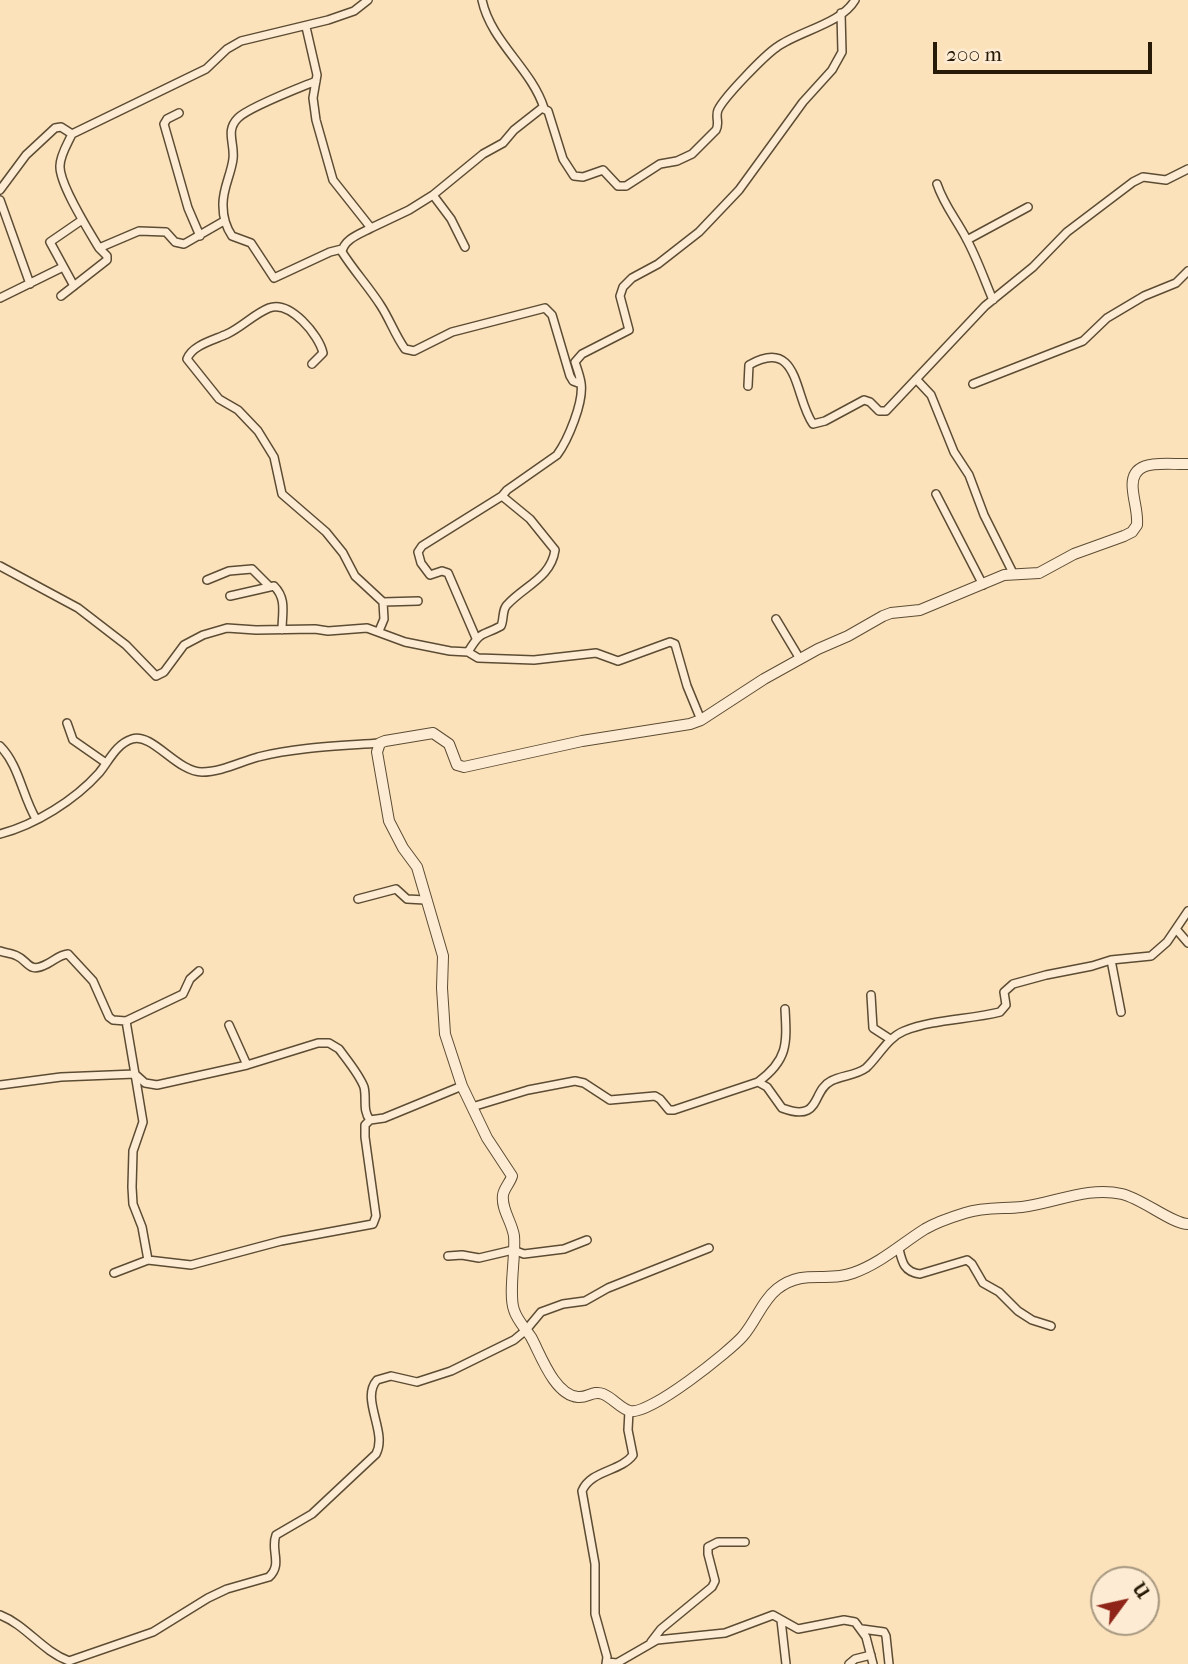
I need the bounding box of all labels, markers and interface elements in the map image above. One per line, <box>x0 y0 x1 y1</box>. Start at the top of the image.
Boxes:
scale bar <box>936 28 1155 72</box>
text: 200 m <box>946 42 1002 66</box>
north arrow <box>1090 1566 1160 1636</box>
text: U <box>1128 1578 1154 1603</box>

